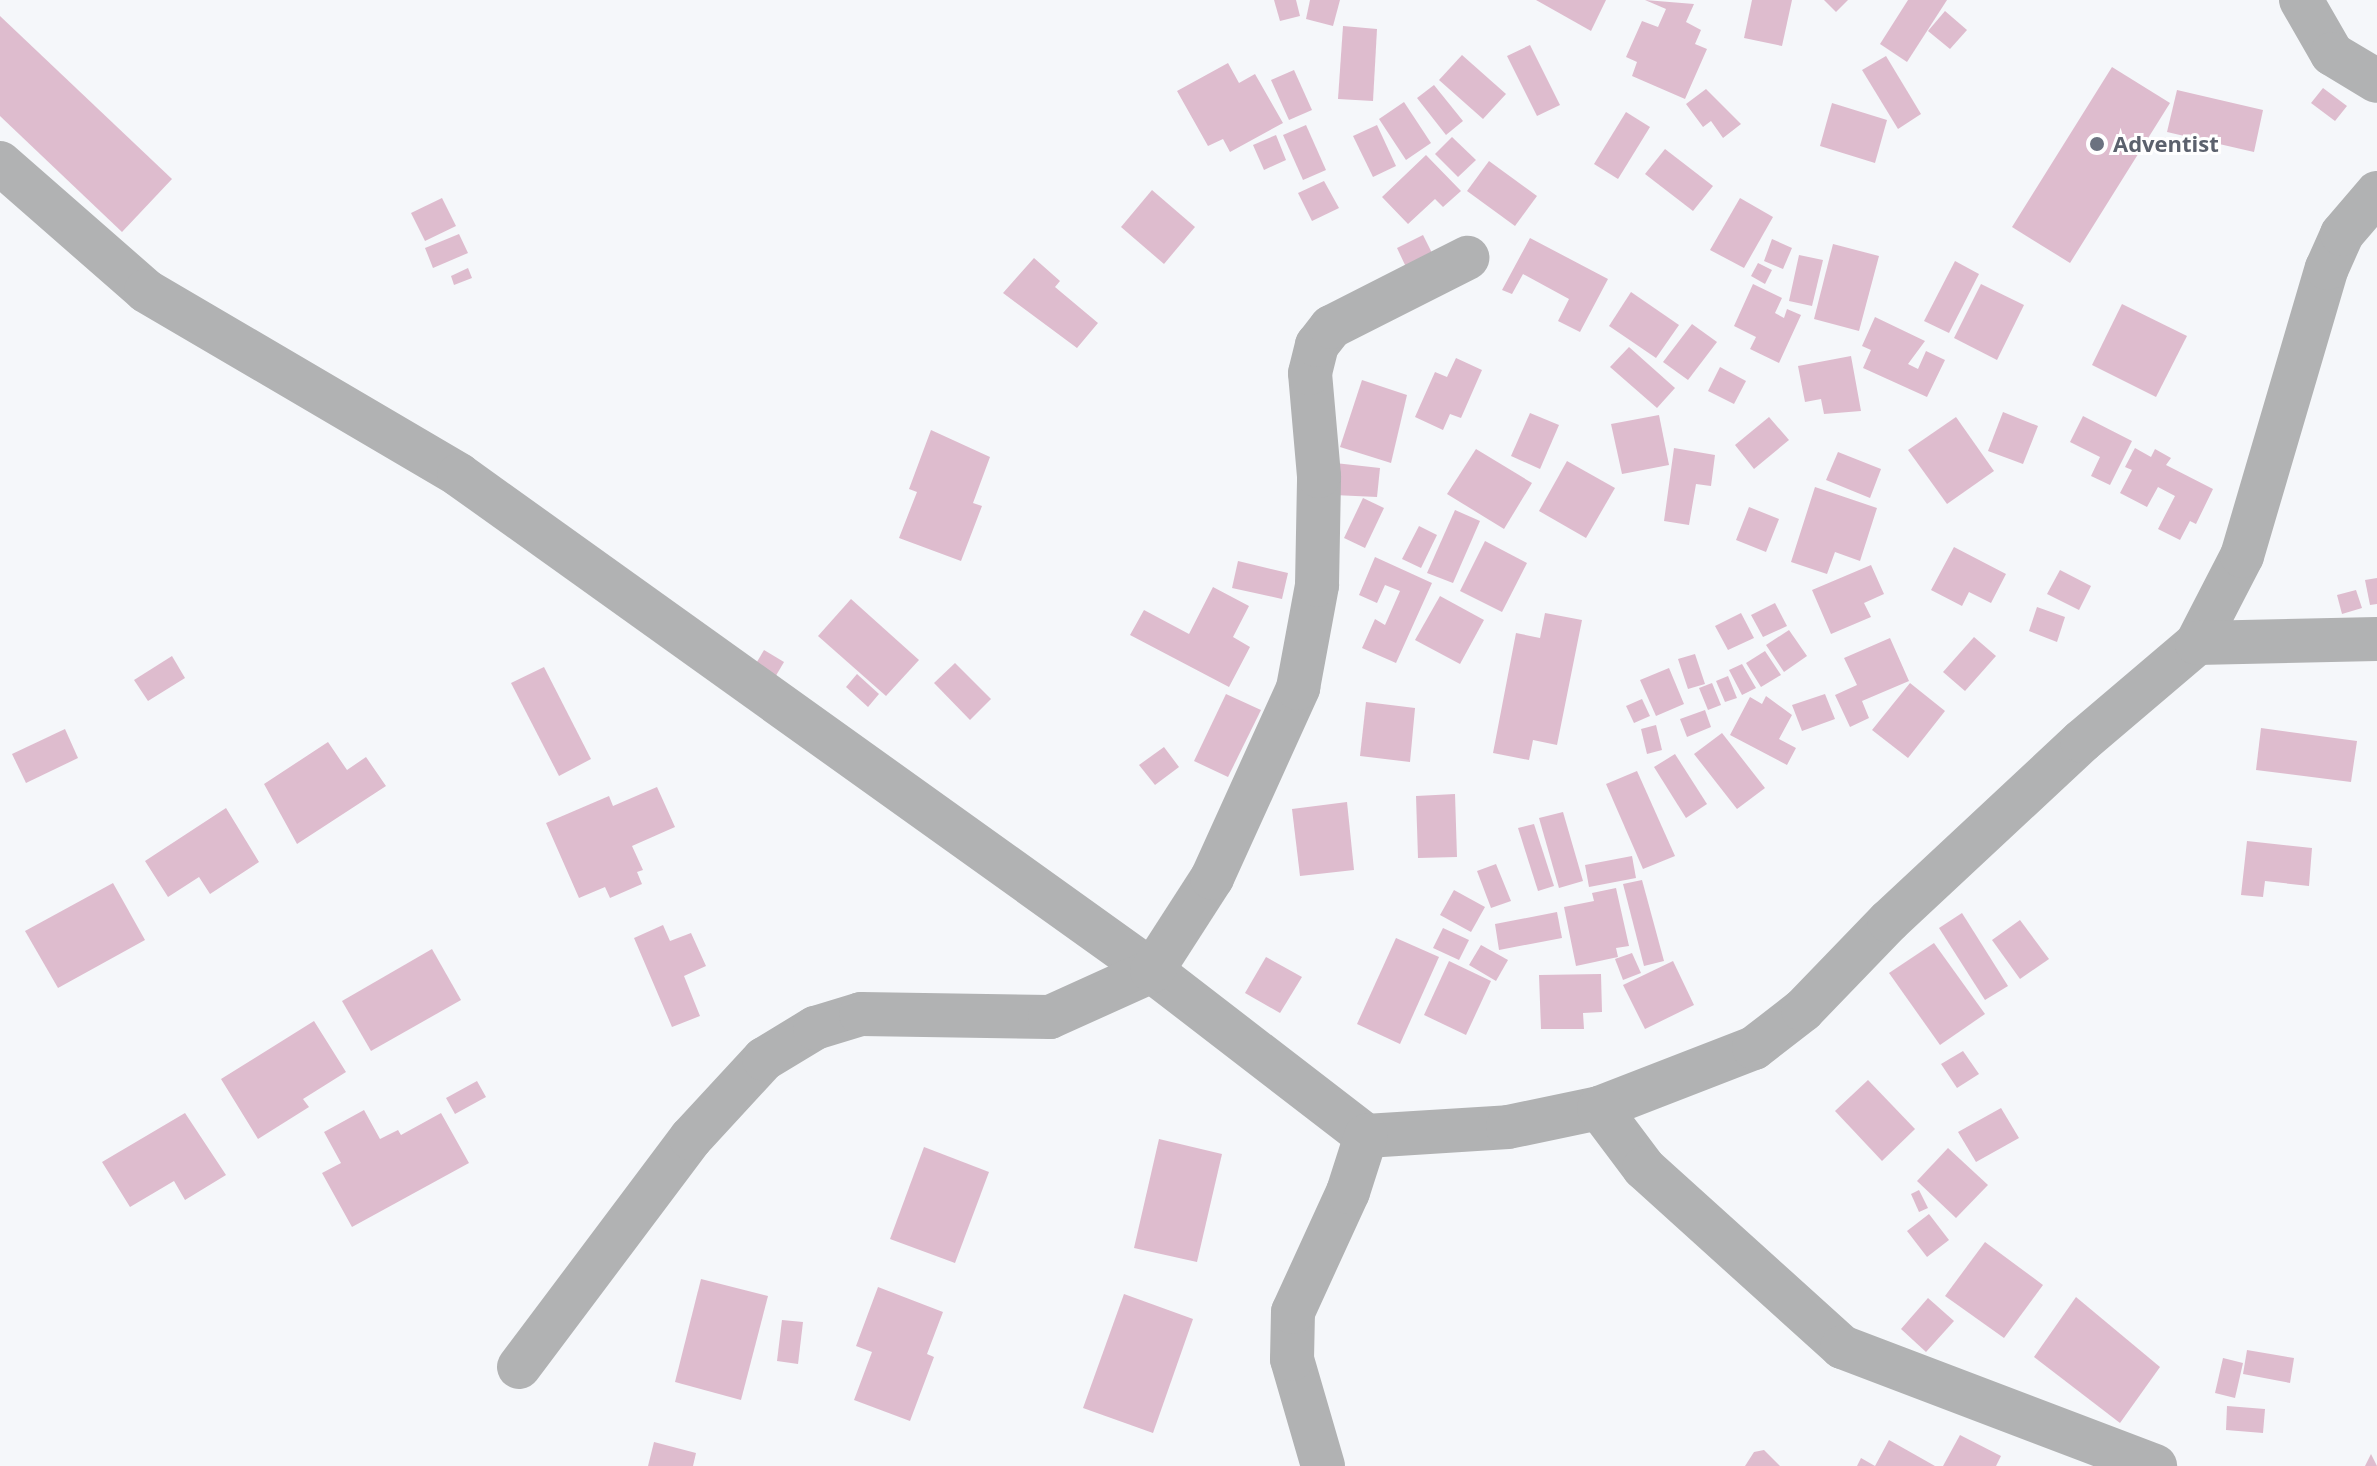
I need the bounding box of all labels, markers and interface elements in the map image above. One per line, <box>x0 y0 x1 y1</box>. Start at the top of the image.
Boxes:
place label: Adventist <box>2113 131 2219 157</box>
marker: Adventist <box>2088 135 2106 153</box>

